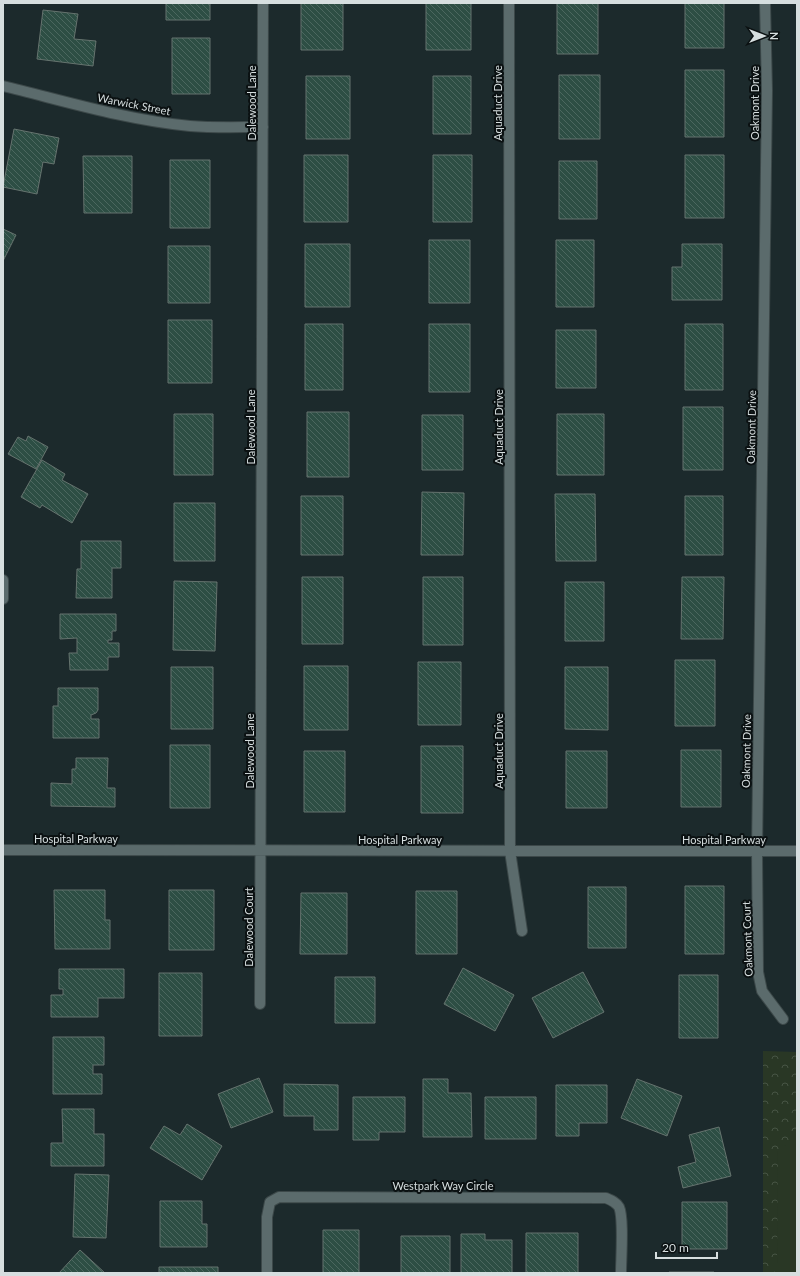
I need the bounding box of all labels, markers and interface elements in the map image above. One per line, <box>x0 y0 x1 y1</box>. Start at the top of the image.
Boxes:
north arrow <box>744 16 784 56</box>
text: N <box>768 32 781 40</box>
street label: Dalewood Lane <box>245 65 258 141</box>
street label: Aquaduct Drive <box>491 65 504 141</box>
street label: Oakmont Drive <box>748 66 761 140</box>
street label: Warwick Street <box>96 91 172 117</box>
street label: Dalewood Lane <box>244 389 257 465</box>
street label: Aquaduct Drive <box>492 389 505 465</box>
street label: Oakmont Drive <box>744 390 758 464</box>
street label: Dalewood Lane <box>243 713 256 789</box>
street label: Aquaduct Drive <box>492 713 505 789</box>
street label: Oakmont Drive <box>739 714 753 788</box>
street label: Hospital Parkway <box>34 832 118 845</box>
street label: Hospital Parkway <box>358 833 442 846</box>
street label: Hospital Parkway <box>682 833 766 846</box>
street label: Dalewood Court <box>242 887 255 967</box>
street label: Oakmont Court <box>739 901 755 977</box>
street label: Westpark Way Circle <box>393 1179 494 1192</box>
scale bar <box>656 1234 717 1260</box>
text: 20 m <box>662 1240 689 1255</box>

